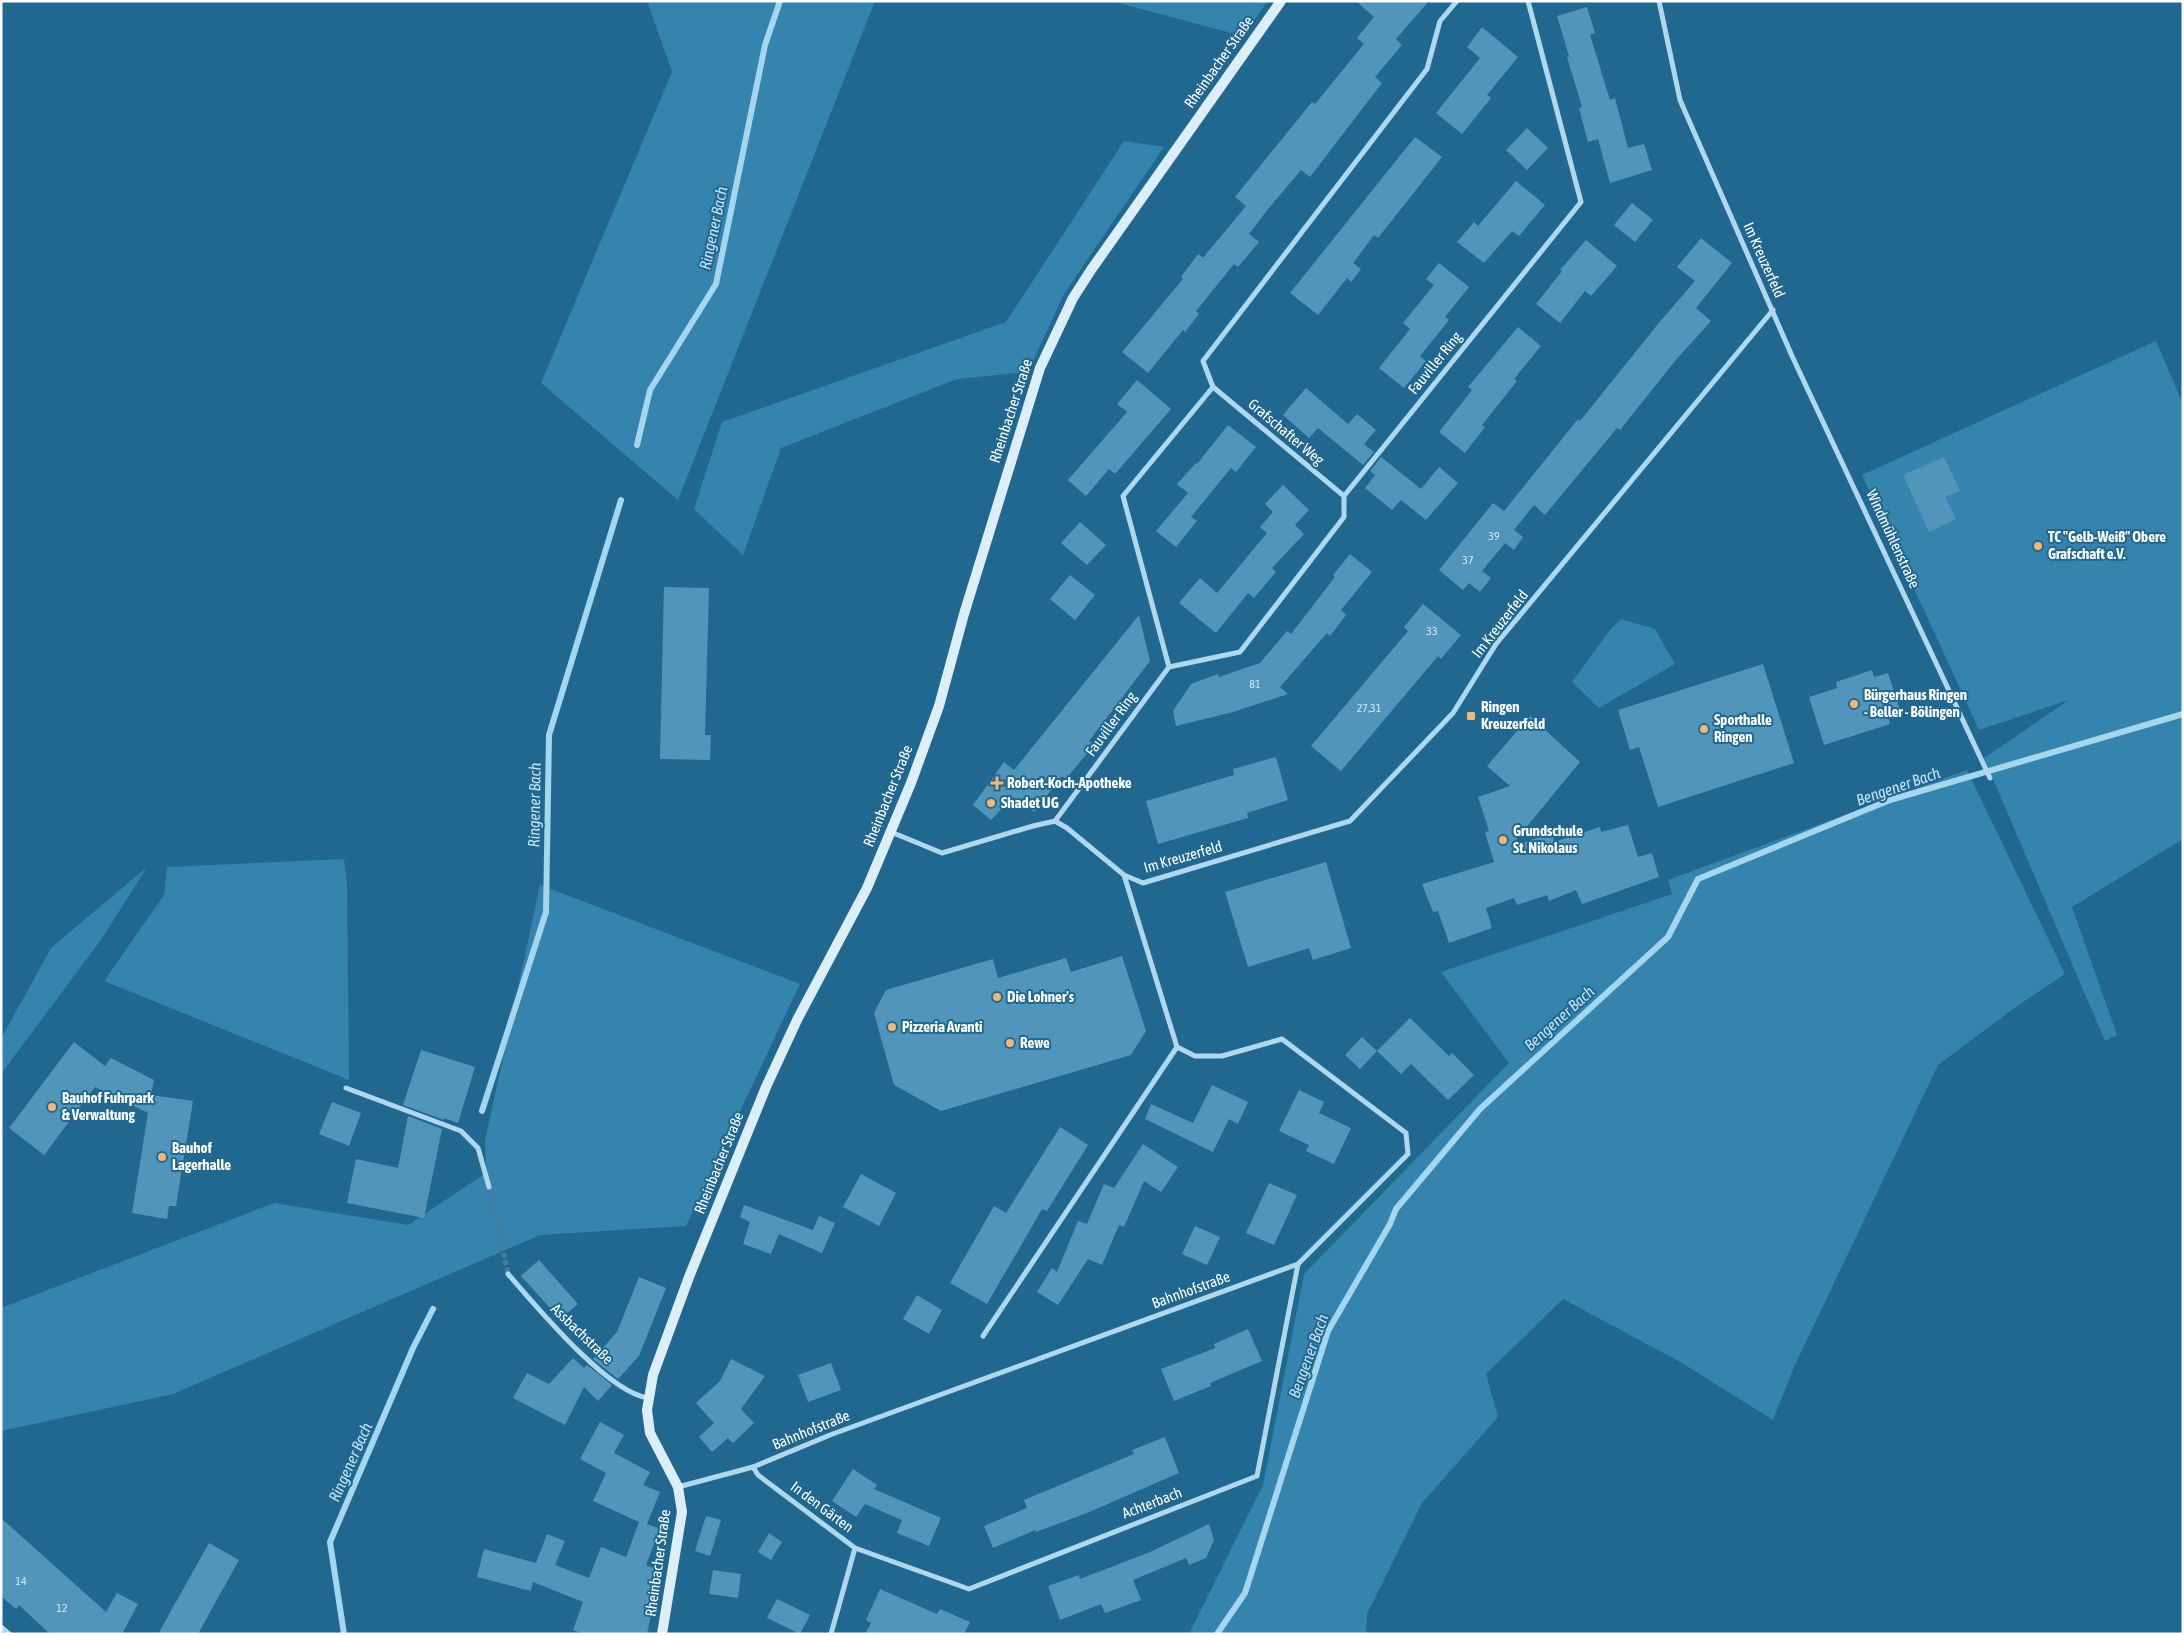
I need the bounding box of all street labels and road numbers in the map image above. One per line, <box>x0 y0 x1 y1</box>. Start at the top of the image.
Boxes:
street label: Rheinbacher Straße <box>1181 12 1257 111</box>
street label: Im Kreuzerfeld <box>1740 219 1789 300</box>
street label: Fauviller Ring <box>1404 328 1465 397</box>
street label: Rheinbacher Straße <box>986 357 1035 465</box>
street label: Grafschafter Weg <box>1245 395 1328 469</box>
street label: Windmühlenstraße <box>1863 487 1924 591</box>
street label: Im Kreuzerfeld <box>1468 587 1531 661</box>
street label: Fauviller Ring <box>1082 688 1140 759</box>
street label: Rheinbacher Straße <box>859 742 916 849</box>
street label: Im Kreuzerfeld <box>1142 837 1224 876</box>
street label: Rheinbacher Straße <box>690 1109 747 1216</box>
street label: Bahnhofstraße <box>1150 1268 1232 1311</box>
street label: Assbachstraße <box>548 1300 617 1367</box>
street label: Bahnhofstraße <box>770 1406 852 1453</box>
street label: In den Gärten <box>788 1478 857 1536</box>
street label: Achterbach <box>1120 1483 1184 1522</box>
street label: Rheinbacher Straße <box>642 1508 673 1618</box>

